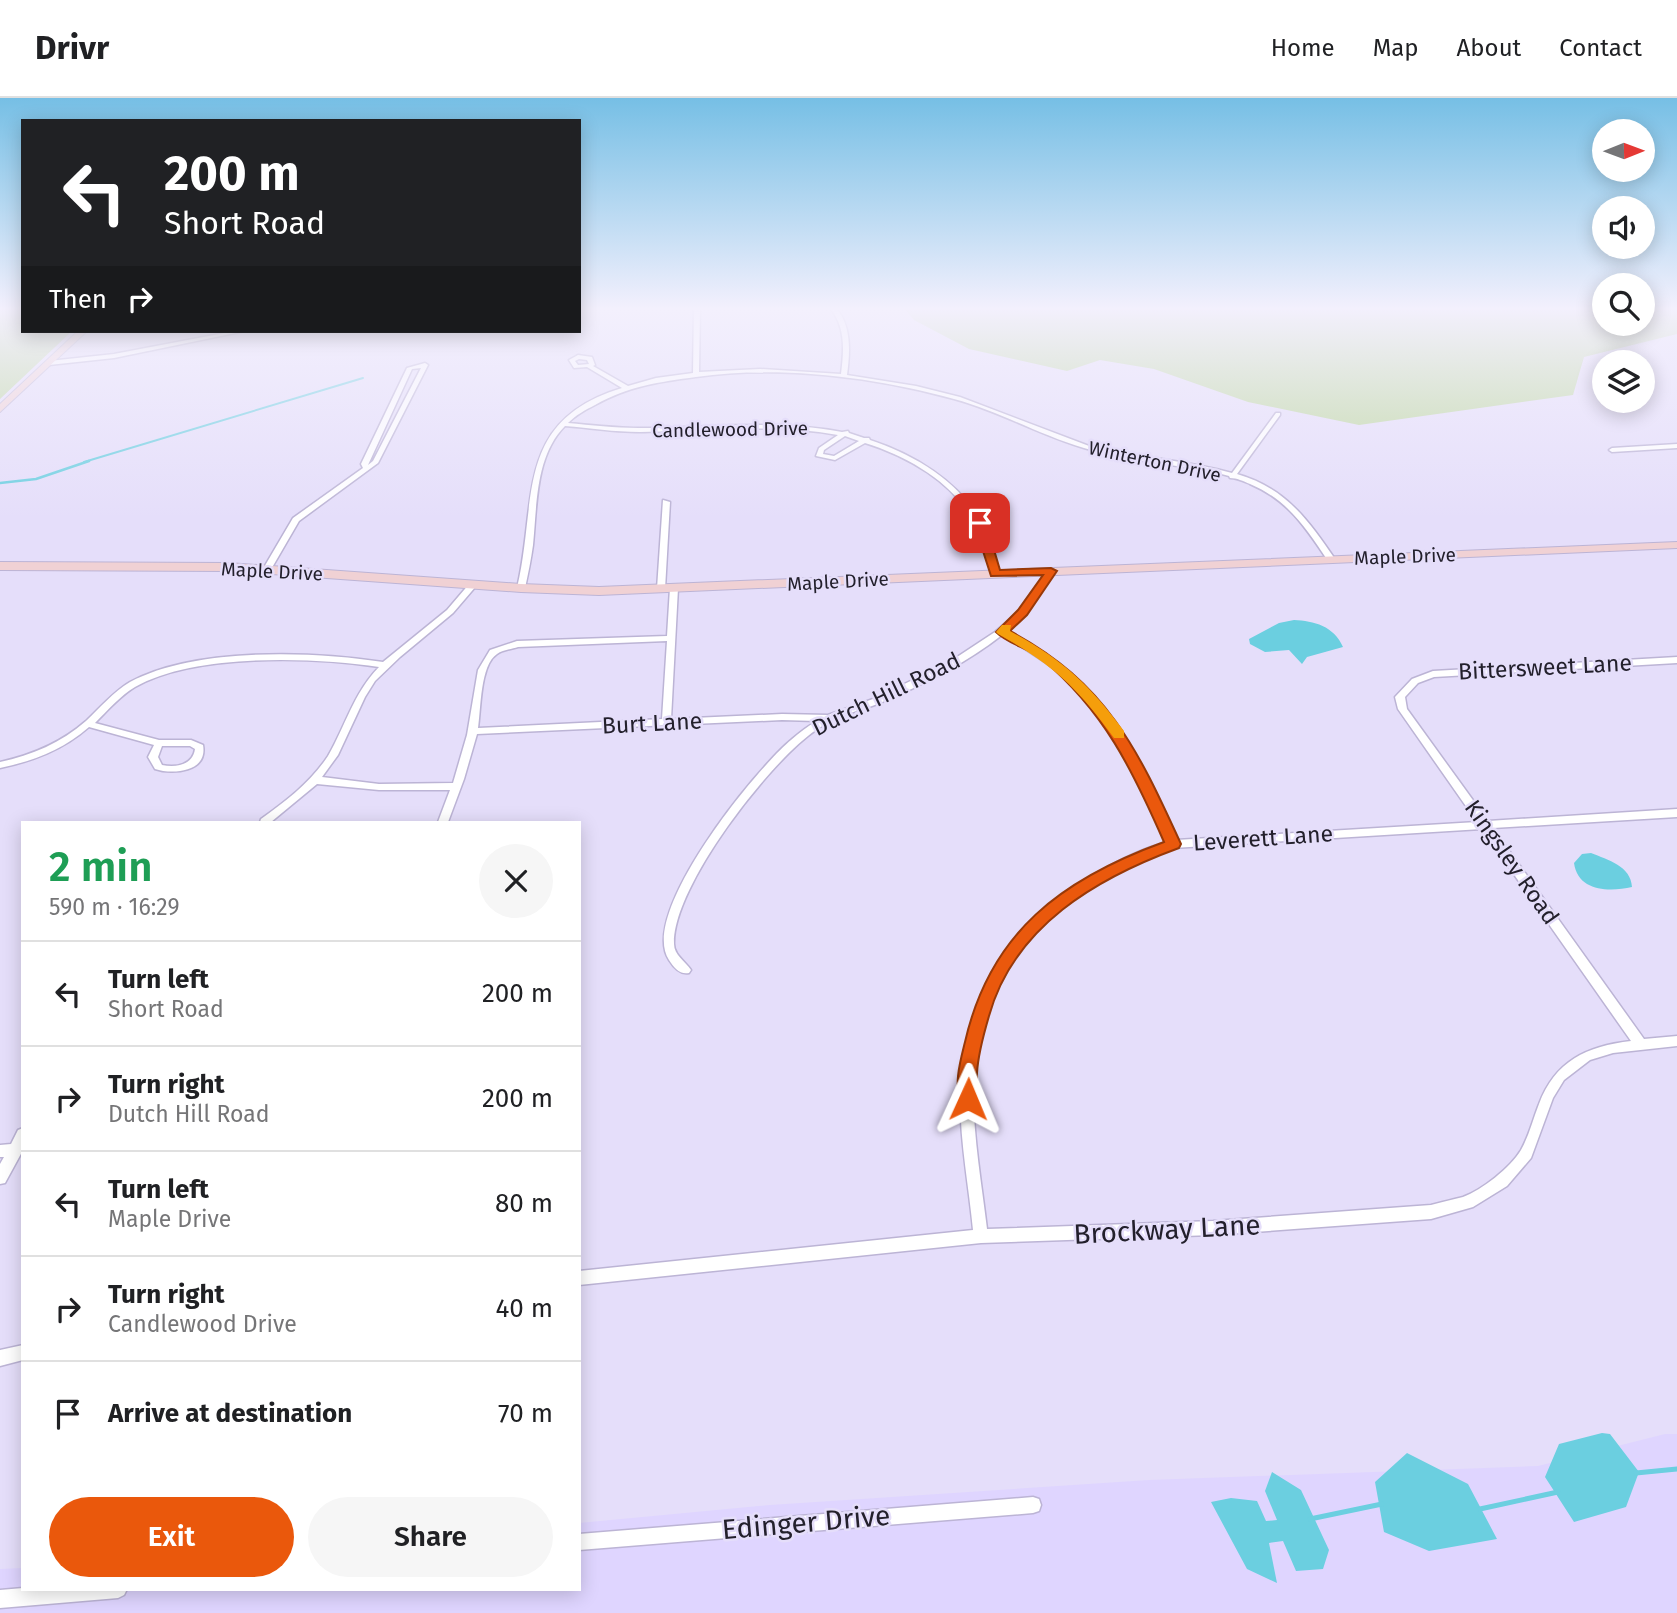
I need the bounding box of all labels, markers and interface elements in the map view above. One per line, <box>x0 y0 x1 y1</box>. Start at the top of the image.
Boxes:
text: Drivr <box>35 28 109 68</box>
text: Home <box>1271 34 1335 62</box>
text: Map <box>1373 34 1419 62</box>
text: About <box>1457 34 1521 62</box>
text: Contact <box>1559 34 1642 62</box>
north arrow <box>1592 119 1656 182</box>
map controls <box>1592 119 1655 413</box>
text: 200 m <box>164 144 300 203</box>
icon: left <box>49 147 140 238</box>
button: sound <box>1592 196 1655 259</box>
text: Short Road <box>164 204 325 242</box>
button: search <box>1592 273 1655 336</box>
icon: right <box>121 280 159 318</box>
text: Then <box>49 284 107 315</box>
button: layers <box>1592 350 1655 413</box>
street label: Candlewood Drive <box>652 417 808 442</box>
street label: Winterton Drive <box>1087 436 1223 487</box>
pin <box>950 493 1010 553</box>
icon: arrive <box>961 504 999 542</box>
street label: Maple Drive <box>1354 543 1456 570</box>
street label: Maple Drive <box>221 557 323 586</box>
street label: Maple Drive <box>787 567 889 596</box>
street label: Dutch Hill Road <box>807 646 965 742</box>
street label: Bittersweet Lane <box>1457 648 1633 686</box>
street label: Burt Lane <box>601 706 703 740</box>
street label: Kingsley Road <box>1459 794 1565 930</box>
street label: Leverett Lane <box>1192 819 1334 857</box>
text: 2 min <box>49 842 153 892</box>
button: close <box>479 844 553 918</box>
text: 590 m · 16:29 <box>49 893 180 921</box>
text: Turn left <box>108 964 209 995</box>
icon: left <box>49 975 87 1013</box>
text: 200 m <box>482 978 553 1009</box>
text: Short Road <box>108 995 224 1023</box>
position arrow <box>931 1062 1005 1136</box>
text: Turn right <box>108 1069 225 1100</box>
icon: right <box>49 1080 87 1118</box>
text: 200 m <box>482 1083 553 1114</box>
text: Dutch Hill Road <box>108 1100 269 1128</box>
text: Turn left <box>108 1174 209 1205</box>
icon: left <box>49 1185 87 1223</box>
text: 80 m <box>495 1188 553 1219</box>
text: Maple Drive <box>108 1205 231 1233</box>
street label: Brockway Lane <box>1073 1208 1261 1251</box>
text: Turn right <box>108 1279 225 1310</box>
icon: right <box>49 1290 87 1328</box>
text: 40 m <box>495 1293 553 1324</box>
text: Candlewood Drive <box>108 1310 297 1338</box>
icon: arrive <box>49 1395 87 1433</box>
text: Arrive at destination <box>108 1398 352 1429</box>
text: 70 m <box>498 1398 553 1429</box>
button: Exit <box>49 1497 294 1577</box>
button: Share <box>308 1497 553 1577</box>
street label: Edinger Drive <box>721 1499 892 1546</box>

